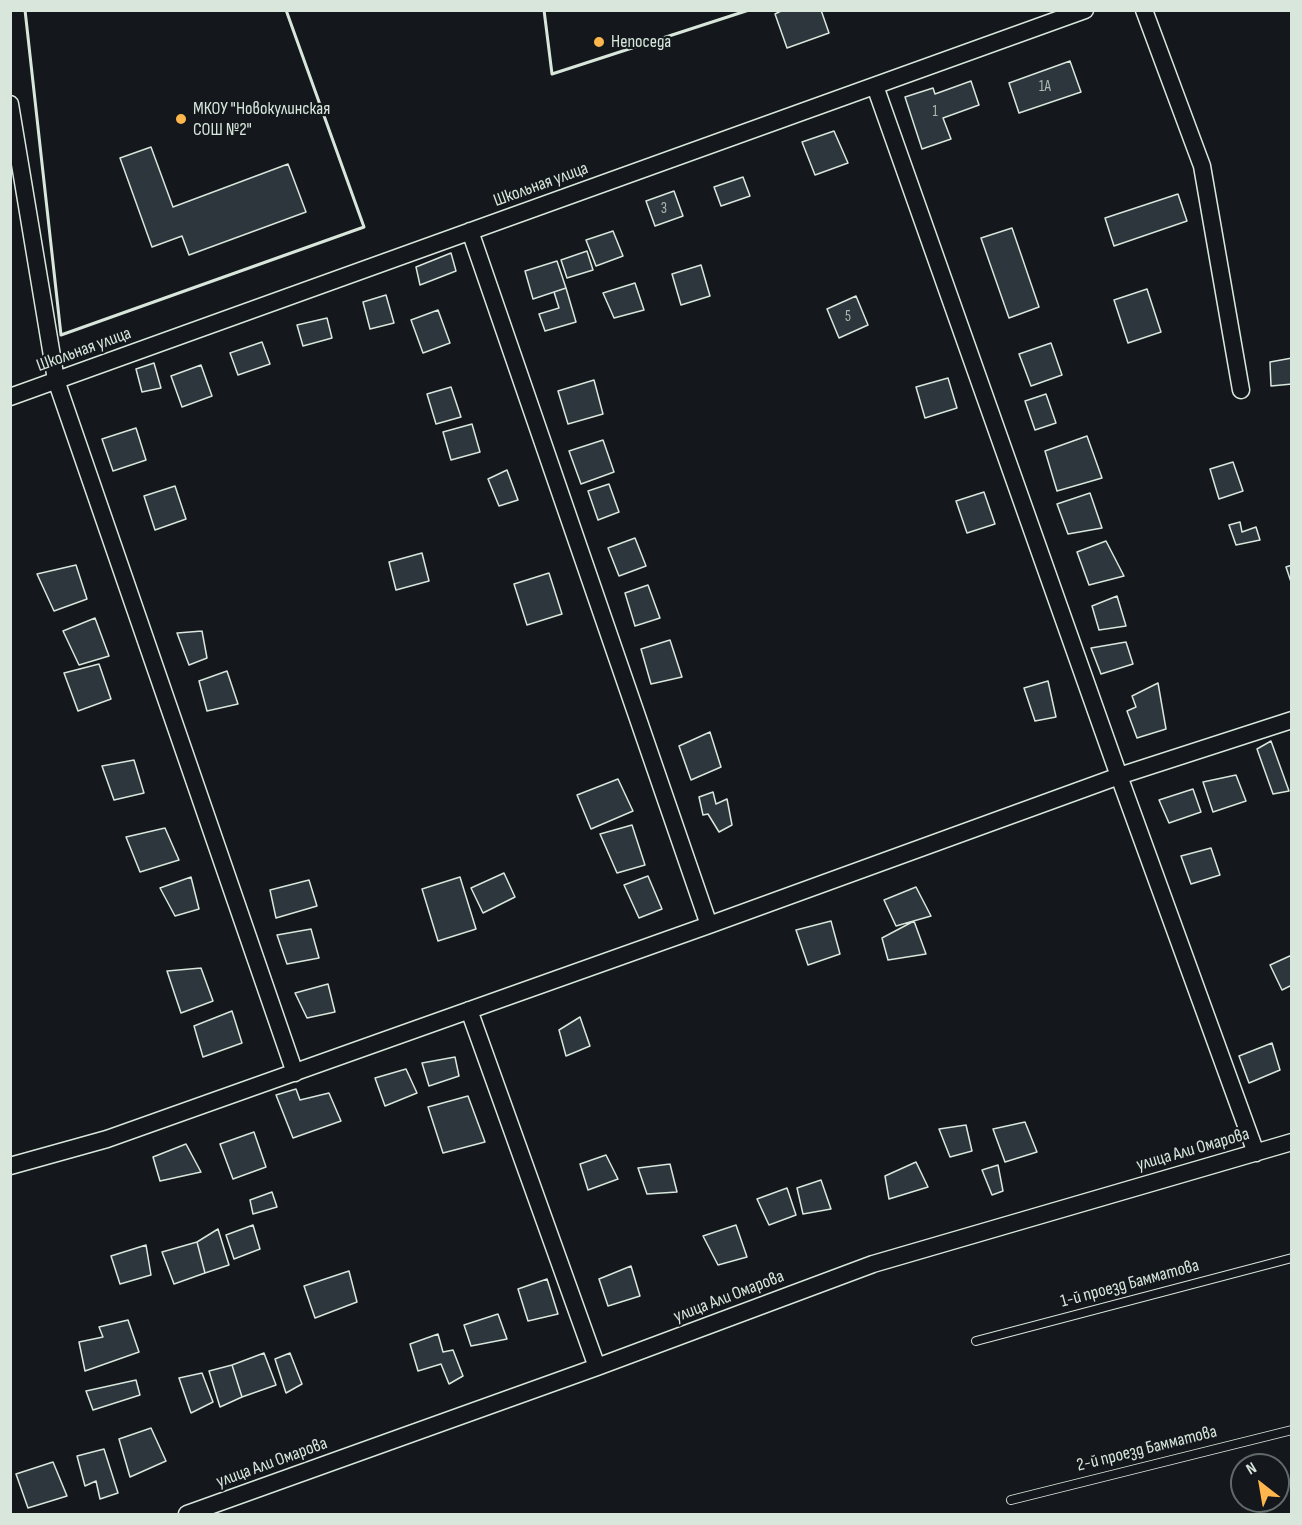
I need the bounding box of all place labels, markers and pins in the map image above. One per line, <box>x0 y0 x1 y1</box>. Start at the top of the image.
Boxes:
place label: Непоседа <box>611 31 671 53</box>
marker: Непоседа <box>592 35 606 49</box>
place label: МКОУ "Новокулинская СОШ №2" <box>193 98 330 140</box>
marker: МКОУ "Новокулинская СОШ №2" <box>174 112 188 126</box>

